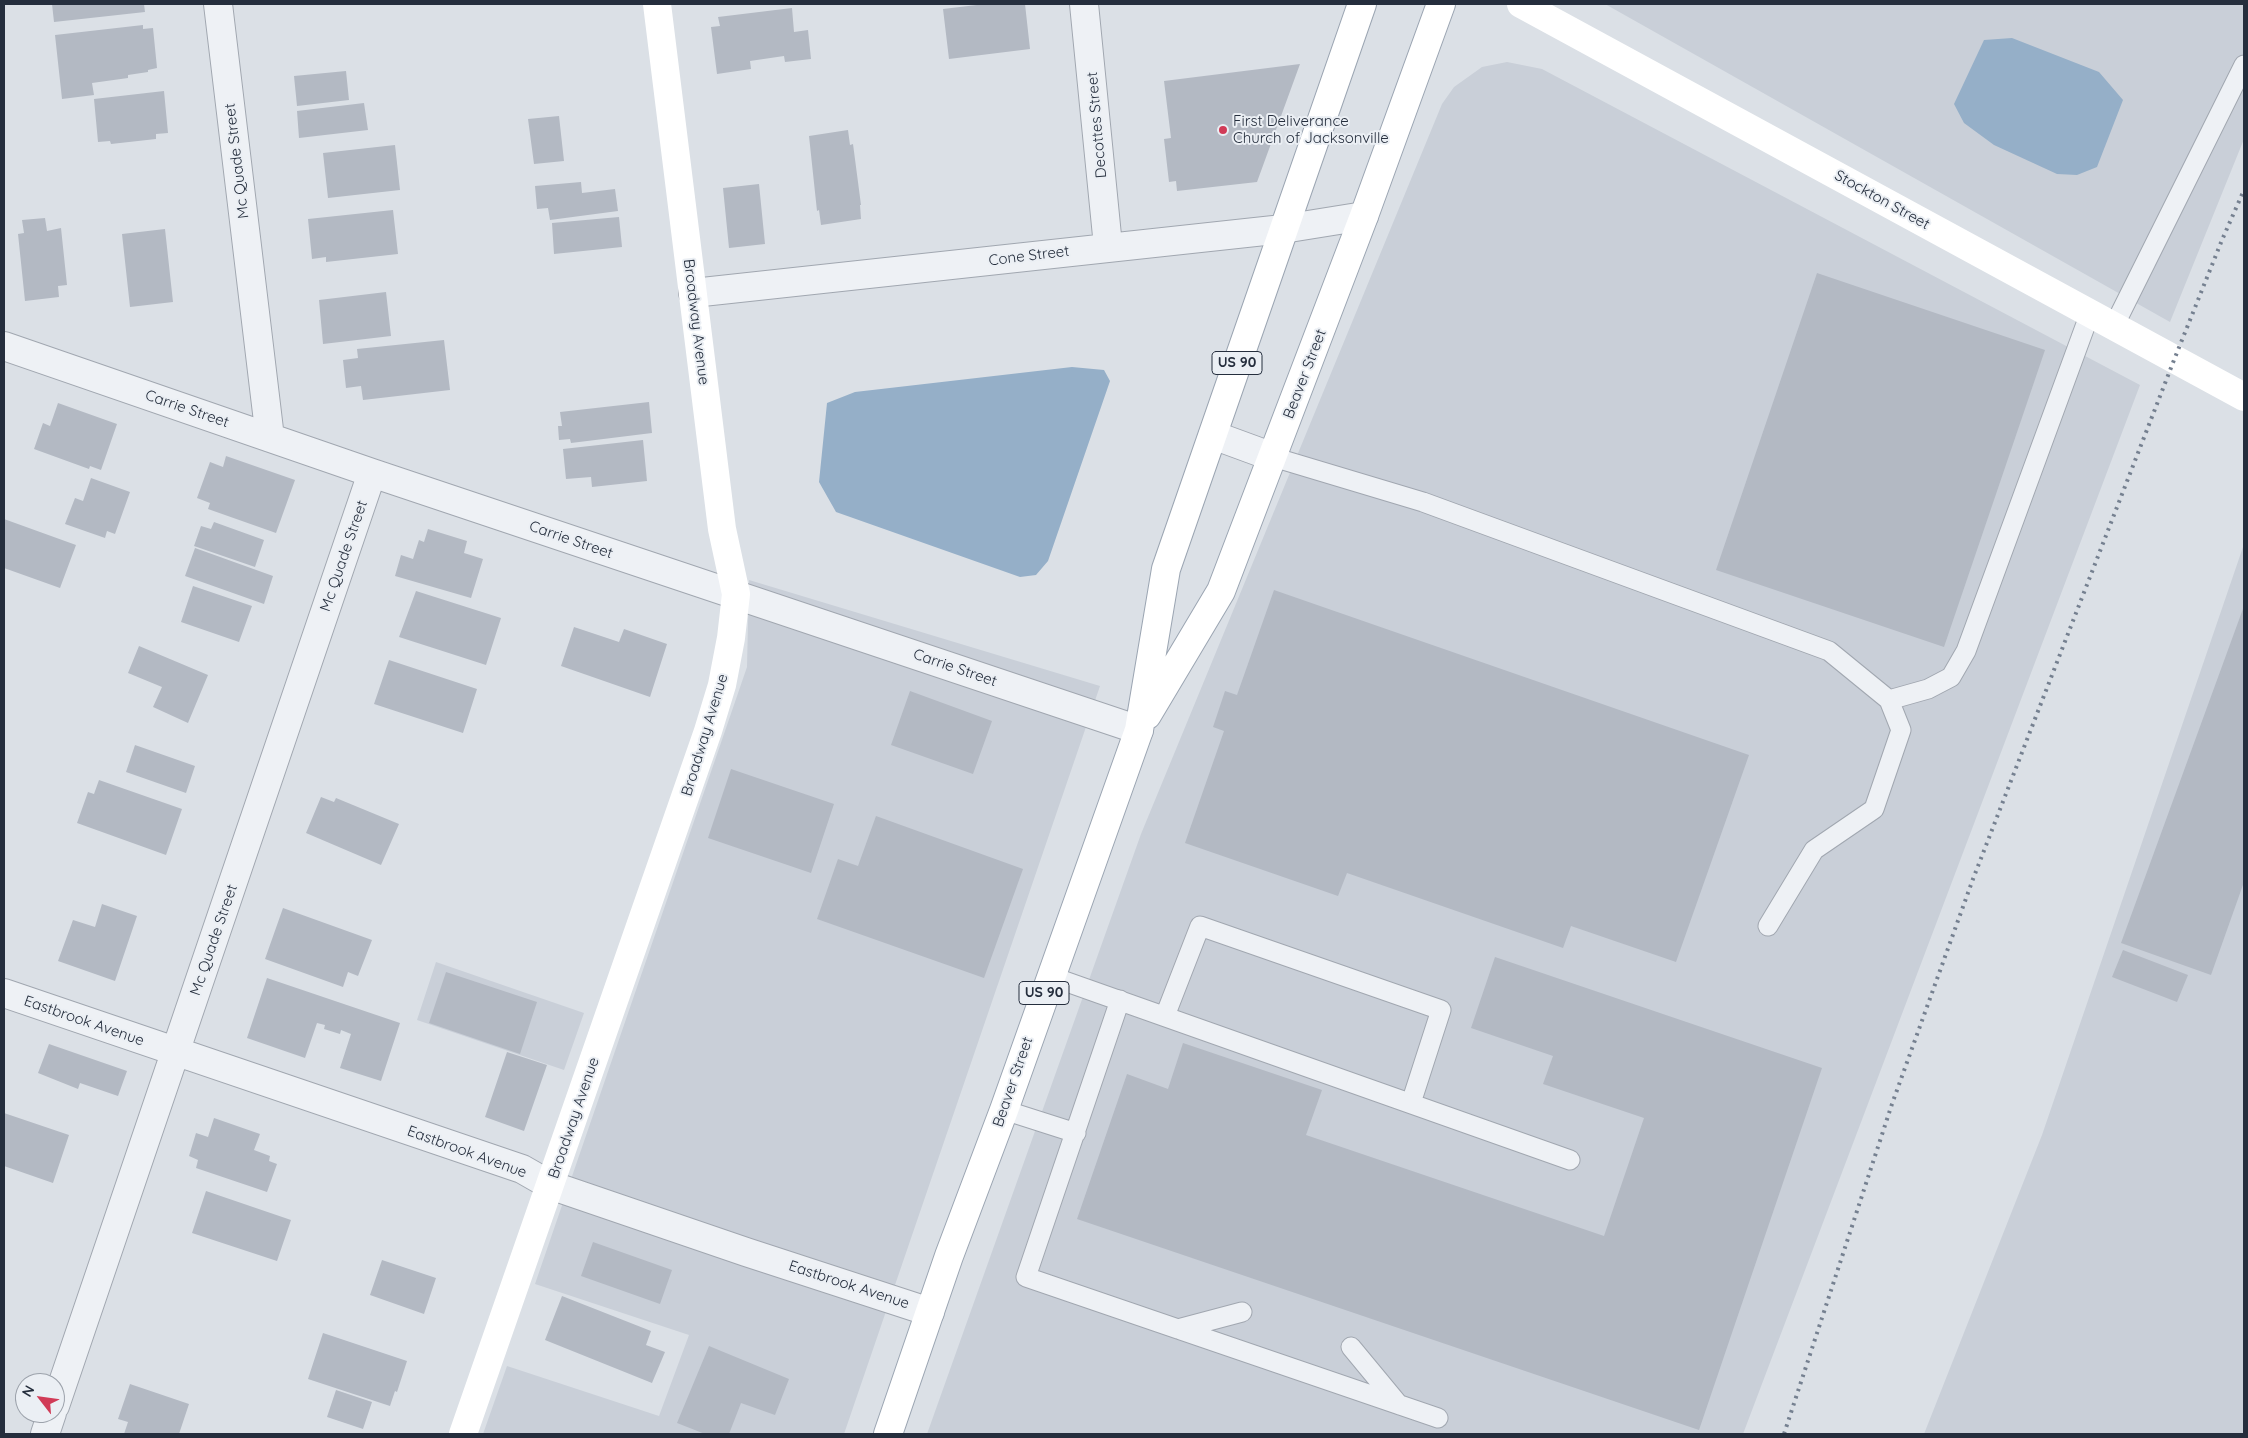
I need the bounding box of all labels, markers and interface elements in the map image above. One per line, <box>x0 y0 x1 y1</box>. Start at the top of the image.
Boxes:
street label: Decottes Street <box>1083 71 1111 179</box>
street label: Mc Quade Street <box>221 102 253 220</box>
place label: First Deliverance Church of Jacksonville <box>1233 112 1389 147</box>
marker: First Deliverance Church of Jacksonville <box>1217 124 1229 136</box>
street label: Stockton Street <box>1831 166 1933 234</box>
street label: Cone Street <box>988 242 1070 270</box>
street label: Broadway Avenue <box>679 258 713 386</box>
street label: Beaver Street <box>1280 327 1330 421</box>
road number: US 90 <box>1212 352 1262 374</box>
street label: Carrie Street <box>143 386 231 432</box>
street label: Mc Quade Street <box>317 498 371 614</box>
street label: Carrie Street <box>527 517 615 563</box>
street label: Carrie Street <box>911 645 999 691</box>
street label: Broadway Avenue <box>678 672 732 798</box>
street label: Mc Quade Street <box>187 882 241 998</box>
road number: US 90 <box>1019 981 1069 1004</box>
street label: Eastbrook Avenue <box>22 992 146 1050</box>
street label: Beaver Street <box>989 1034 1037 1130</box>
street label: Broadway Avenue <box>545 1055 603 1181</box>
street label: Eastbrook Avenue <box>405 1122 529 1182</box>
street label: Eastbrook Avenue <box>786 1257 912 1313</box>
north arrow <box>15 1373 65 1423</box>
text: N <box>18 1382 38 1400</box>

